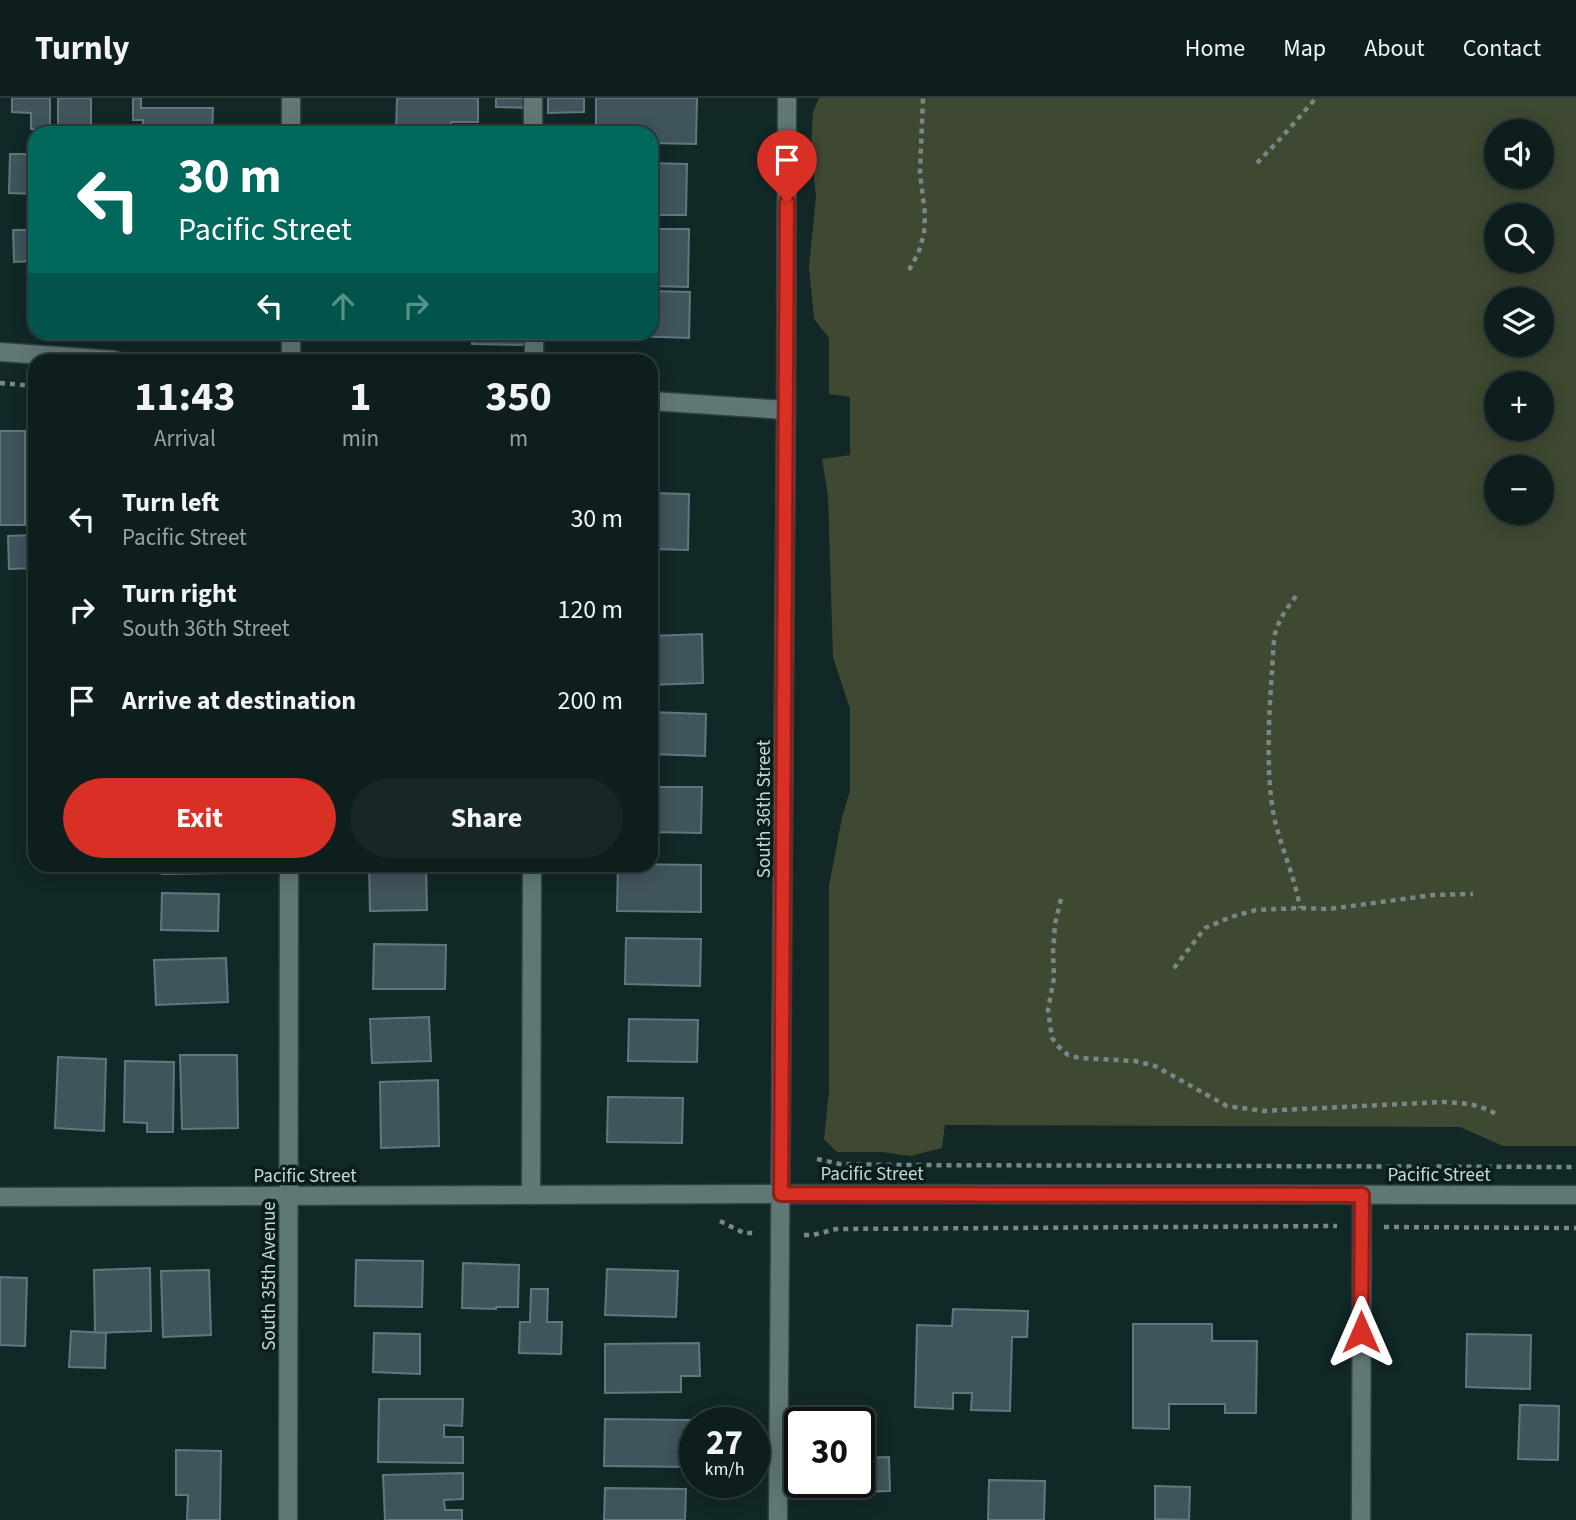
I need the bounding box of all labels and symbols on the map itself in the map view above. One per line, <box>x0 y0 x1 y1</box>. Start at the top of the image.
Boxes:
pin <box>757 130 817 202</box>
street label: South 36th Street <box>751 739 778 878</box>
street label: Pacific Street <box>820 1161 924 1188</box>
street label: Pacific Street <box>1387 1162 1491 1189</box>
street label: Pacific Street <box>253 1163 357 1190</box>
street label: South 35th Avenue <box>256 1201 283 1351</box>
position arrow <box>1324 1295 1398 1369</box>
speed limit sign: 30 <box>784 1407 875 1498</box>

